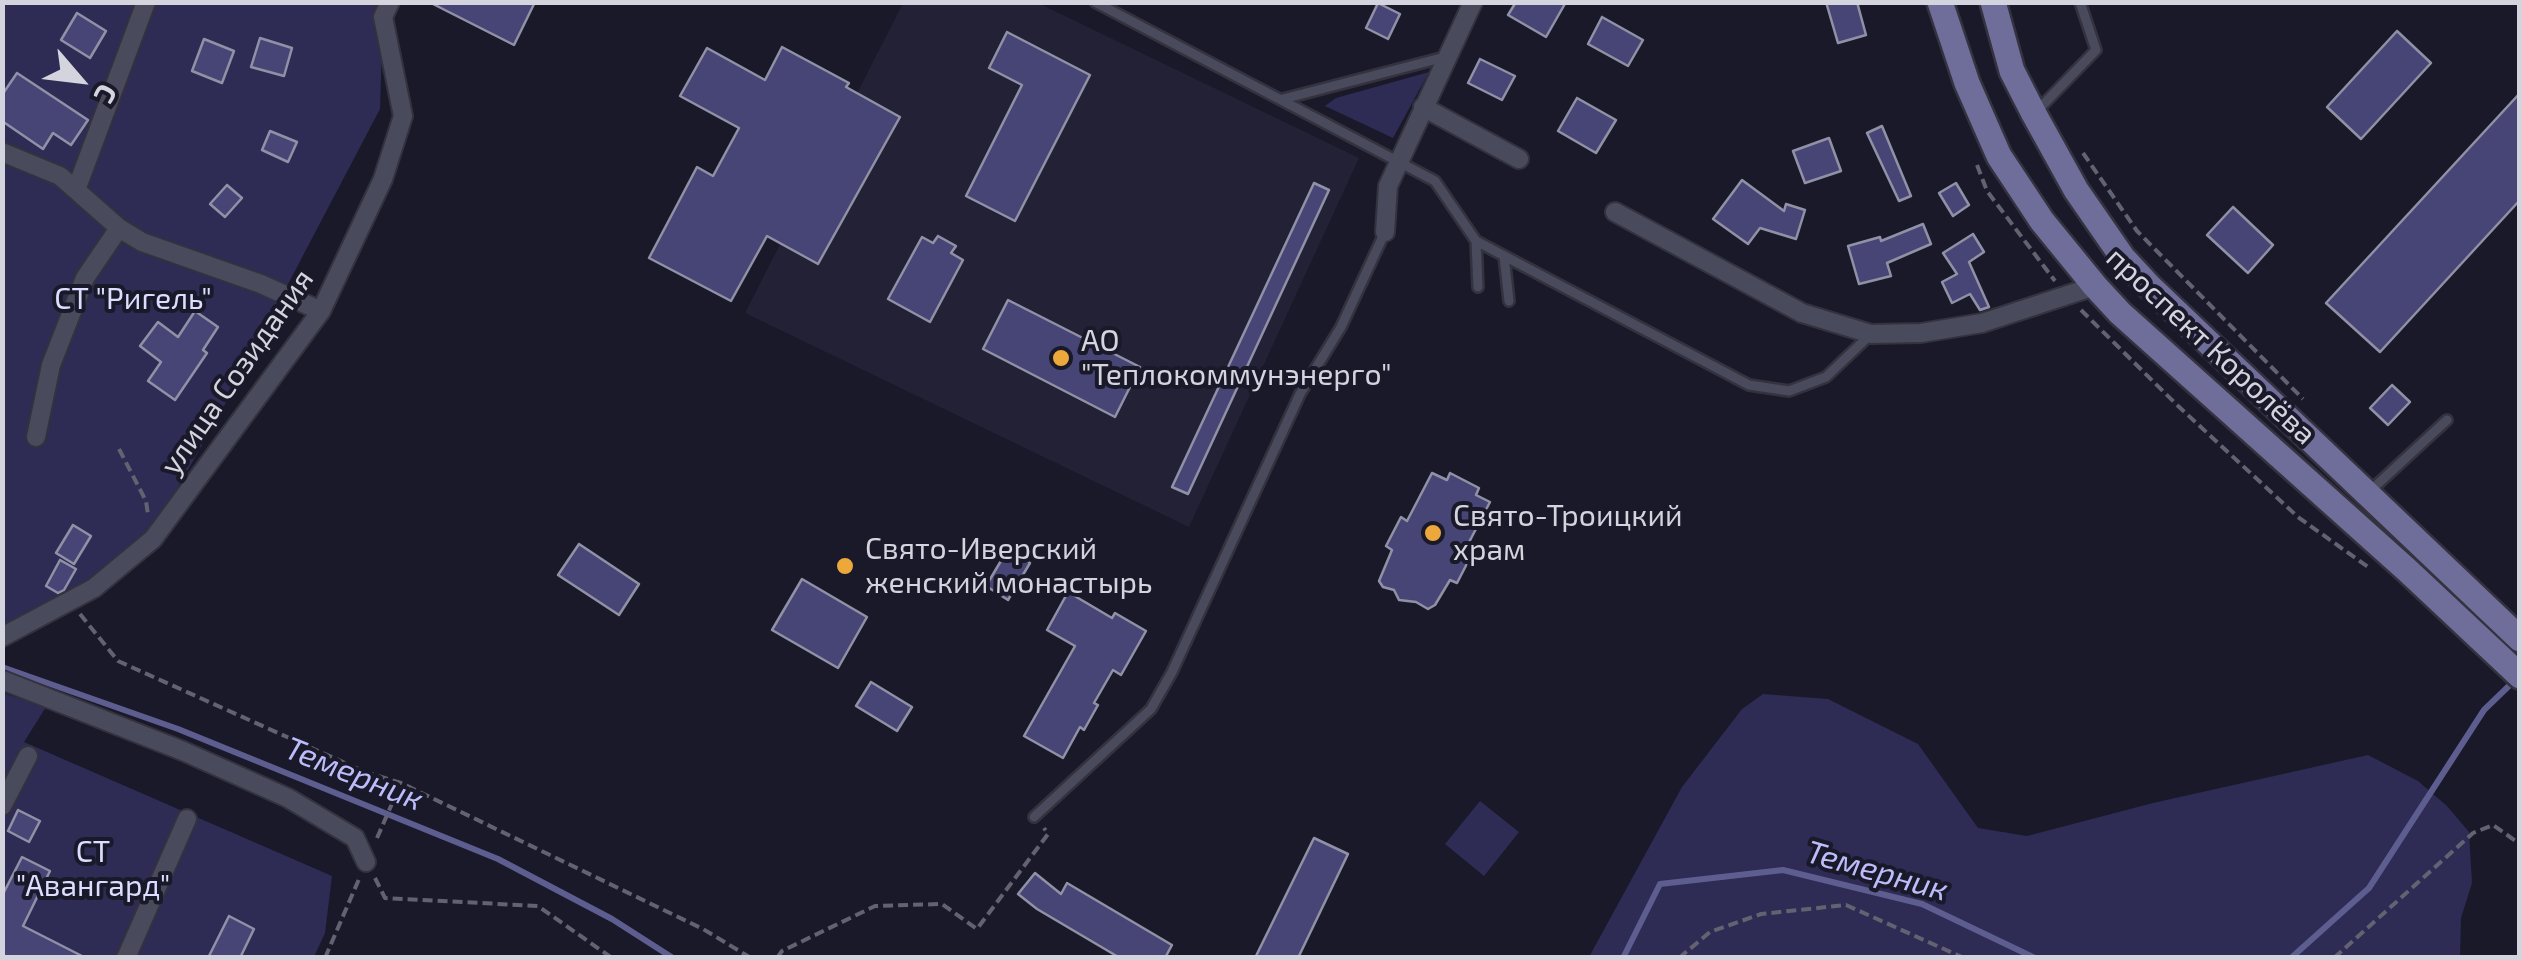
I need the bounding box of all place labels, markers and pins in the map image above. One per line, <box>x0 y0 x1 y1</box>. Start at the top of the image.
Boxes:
place label: АО "Теплокоммунэнерго" <box>1081 323 1392 394</box>
marker: АО "Теплокоммунэнерго" <box>1050 347 1072 369</box>
place label: Свято-Троицкий храм <box>1453 498 1683 568</box>
marker: Свято-Троицкий храм <box>1422 522 1444 544</box>
place label: Свято-Иверский женский монастырь <box>865 531 1153 602</box>
marker: Свято-Иверский женский монастырь <box>834 555 856 577</box>

